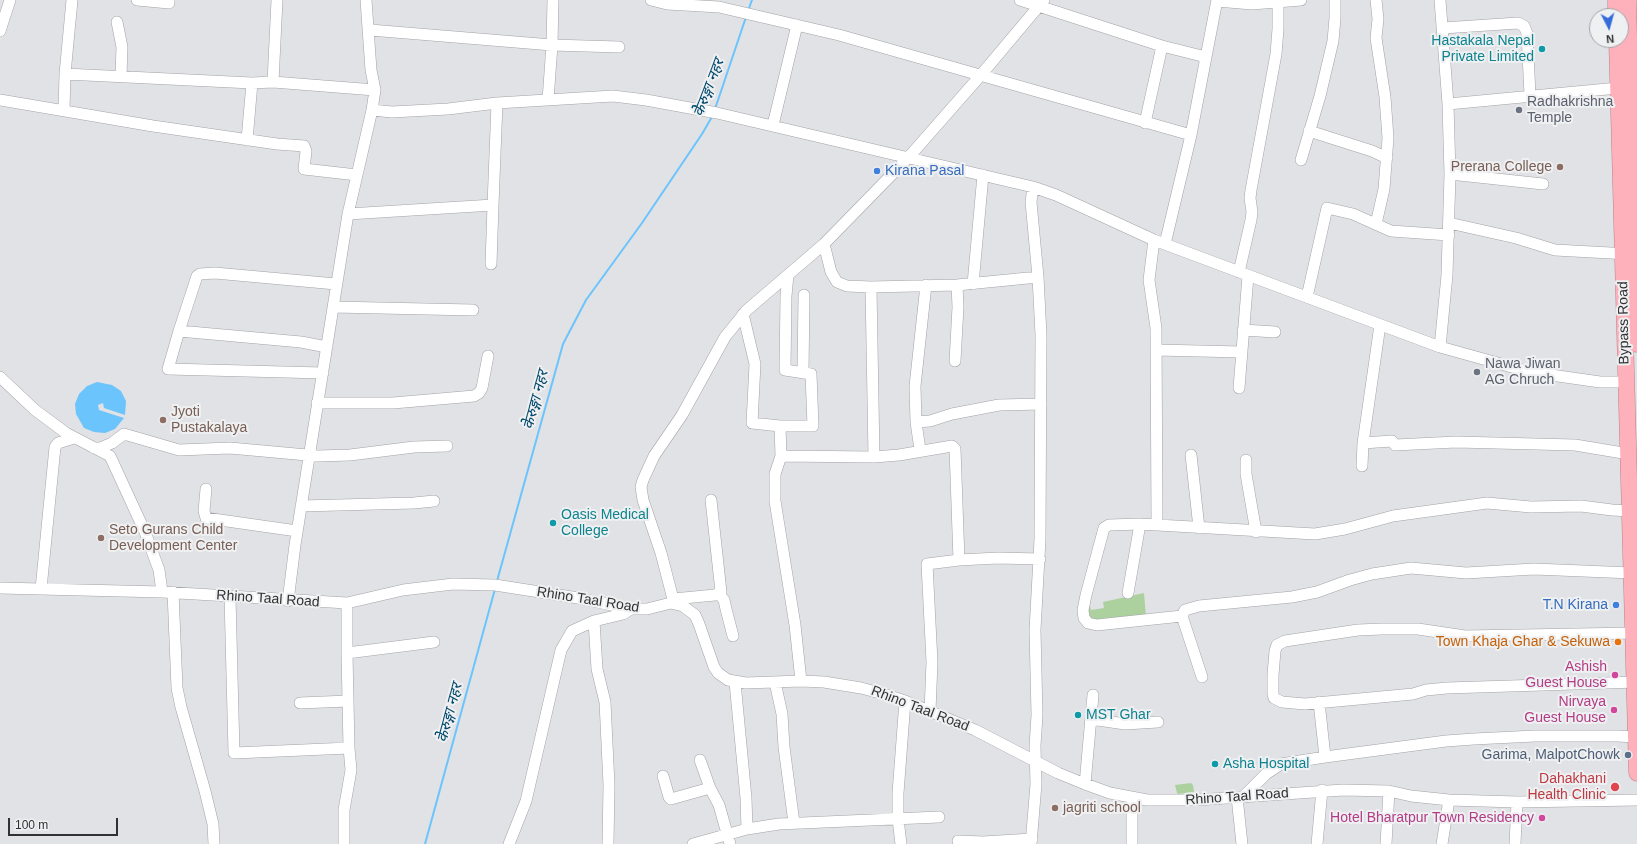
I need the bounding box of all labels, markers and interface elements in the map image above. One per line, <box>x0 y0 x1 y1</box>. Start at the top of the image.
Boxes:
north arrow <box>1589 8 1629 48</box>
place label: Hastakala Nepal Private Limited <box>1431 33 1534 66</box>
text: N <box>1606 33 1615 45</box>
marker: Hastakala Nepal Private Limited <box>1537 44 1547 54</box>
water label: केेरुङ्गा नहर <box>690 57 728 119</box>
place label: Radhakrishna Temple <box>1527 94 1613 126</box>
marker: Radhakrishna Temple <box>1514 105 1524 115</box>
place label: Prerana College <box>1451 159 1552 175</box>
marker: Prerana College <box>1555 162 1565 172</box>
place label: Kirana Pasal <box>885 163 964 179</box>
marker: Kirana Pasal <box>872 166 882 176</box>
street label: Bypass Road <box>1615 281 1633 365</box>
place label: Nawa Jiwan AG Chruch <box>1485 356 1560 388</box>
marker: Nawa Jiwan AG Chruch <box>1472 367 1482 377</box>
water label: केेरुङ्गा नहर <box>519 368 553 432</box>
place label: Jyoti Pustakalaya <box>171 404 247 436</box>
marker: Jyoti Pustakalaya <box>158 415 168 425</box>
place label: Oasis Medical College <box>561 507 649 540</box>
marker: Oasis Medical College <box>548 518 558 528</box>
place label: Seto Gurans Child Development Center <box>109 522 237 554</box>
marker: Seto Gurans Child Development Center <box>96 533 106 543</box>
street label: Rhino Taal Road <box>536 584 640 616</box>
street label: Rhino Taal Road <box>216 587 320 611</box>
place label: T.N Kirana <box>1543 597 1608 613</box>
marker: T.N Kirana <box>1611 600 1621 610</box>
place label: Town Khaja Ghar & Sekuwa <box>1436 634 1610 650</box>
marker: Town Khaja Ghar & Sekuwa <box>1613 637 1623 647</box>
place label: Ashish Guest House <box>1525 659 1607 692</box>
marker: Ashish Guest House <box>1610 670 1620 680</box>
water label: केेरुङ्गा नहर <box>433 681 467 745</box>
street label: Rhino Taal Road <box>869 683 971 735</box>
place label: Nirvaya Guest House <box>1524 694 1606 726</box>
marker: Nirvaya Guest House <box>1609 705 1619 715</box>
place label: MST Ghar <box>1086 707 1151 723</box>
marker: MST Ghar <box>1073 710 1083 720</box>
place label: Garima, MalpotChowk <box>1482 747 1620 763</box>
marker: Garima, MalpotChowk <box>1623 750 1633 760</box>
place label: Asha Hospital <box>1223 756 1309 772</box>
marker: Asha Hospital <box>1210 759 1220 769</box>
place label: Dahakhani Health Clinic <box>1527 771 1606 804</box>
marker: Dahakhani Health Clinic <box>1609 781 1621 793</box>
street label: Rhino Taal Road <box>1185 785 1289 809</box>
place label: jagriti school <box>1063 800 1141 816</box>
marker: jagriti school <box>1050 803 1060 813</box>
scale bar <box>10 810 120 836</box>
place label: Hotel Bharatpur Town Residency <box>1330 810 1534 826</box>
marker: Hotel Bharatpur Town Residency <box>1537 813 1547 823</box>
text: 100 m <box>15 818 48 832</box>

